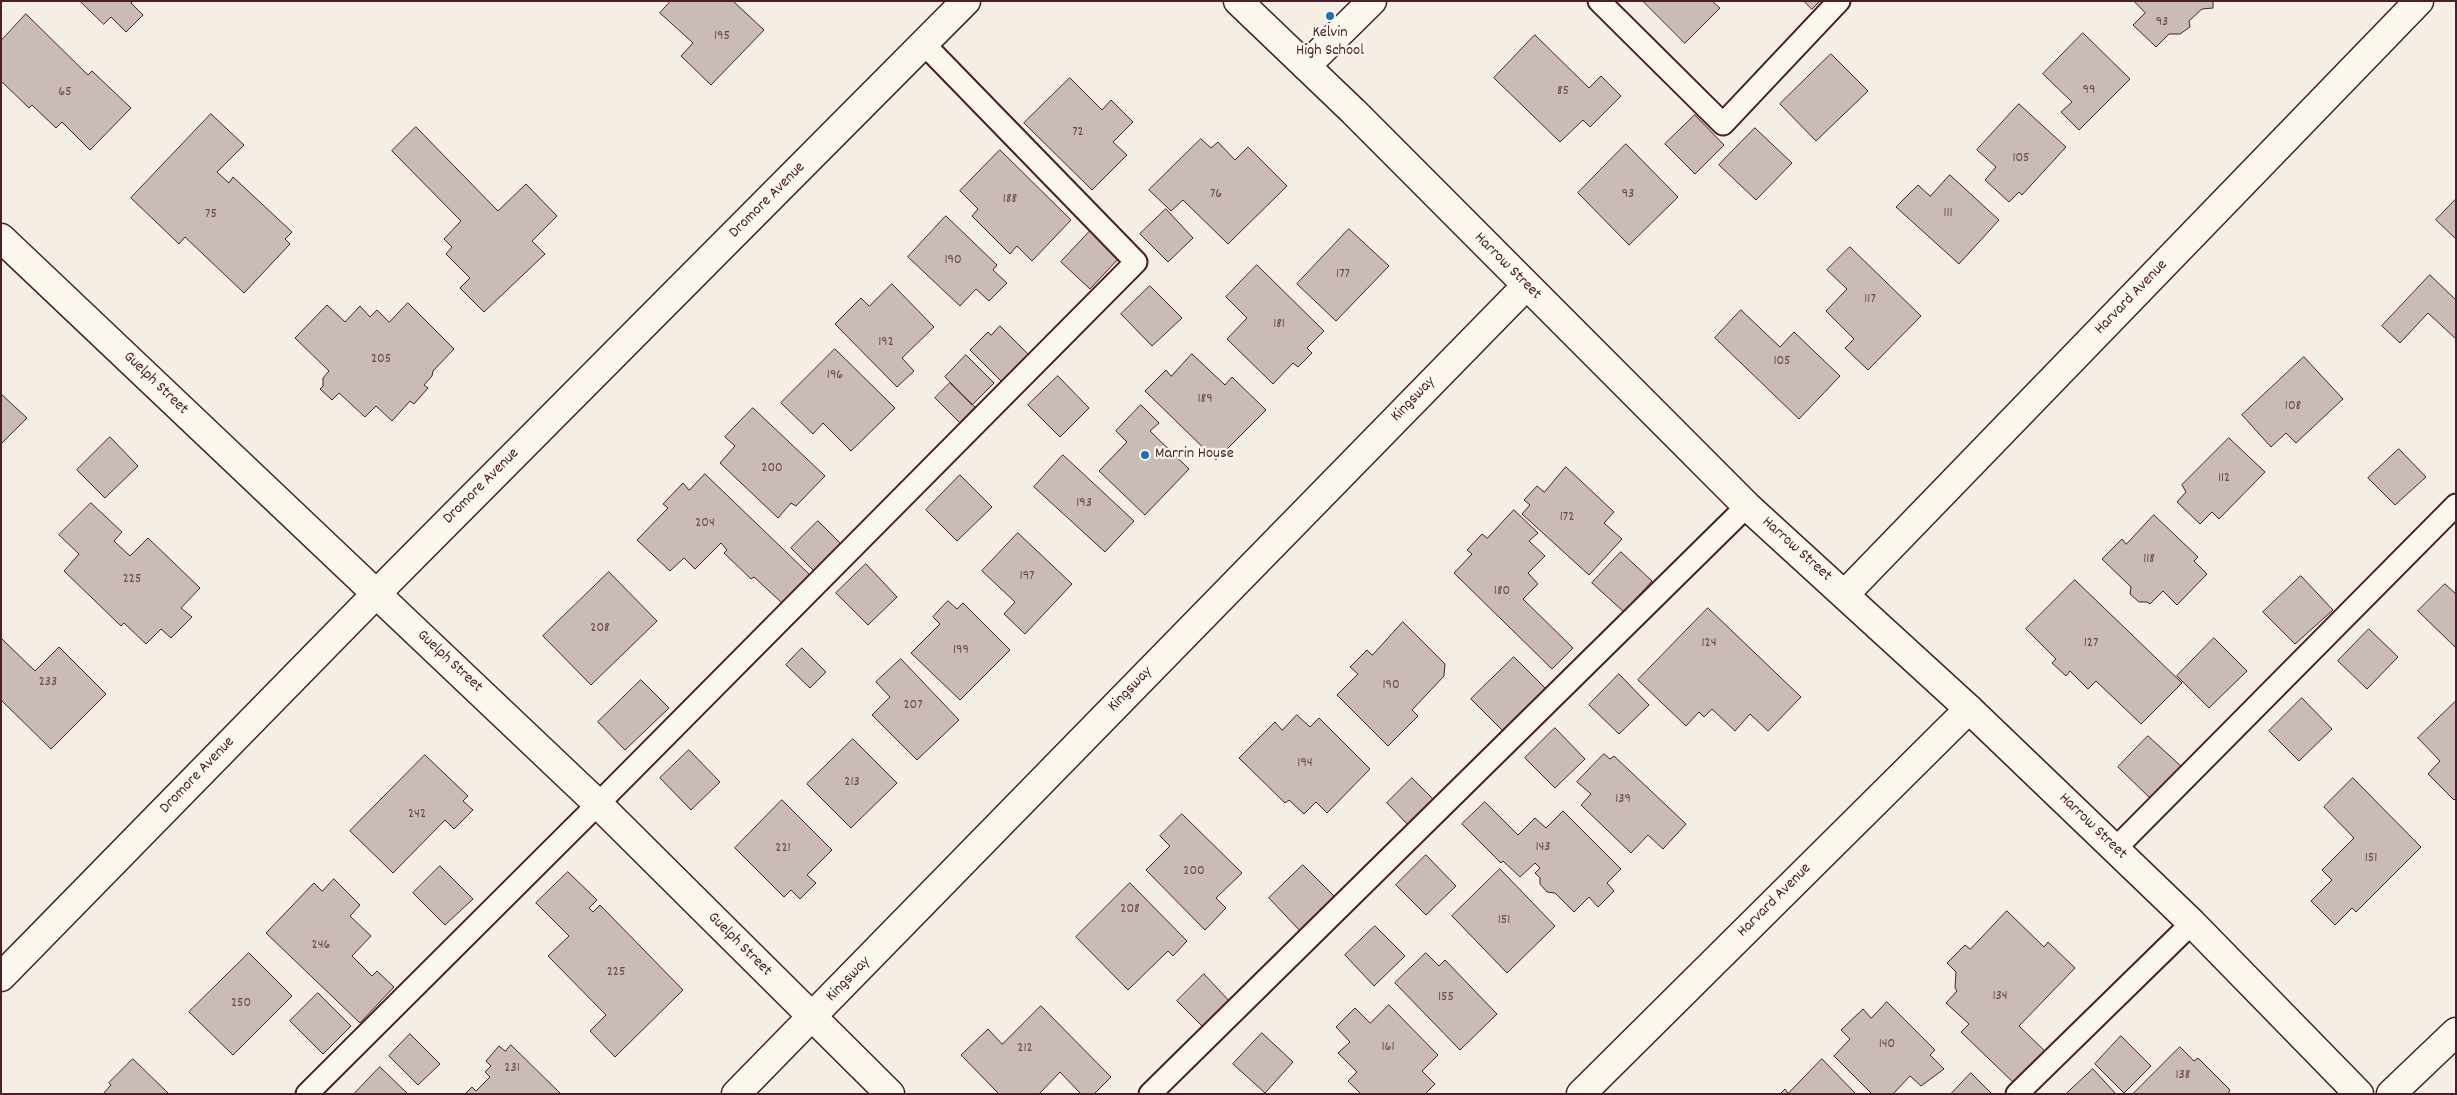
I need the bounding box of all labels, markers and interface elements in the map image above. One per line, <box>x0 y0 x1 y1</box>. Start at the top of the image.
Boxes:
marker: Kelvin High School <box>1324 10 1336 22</box>
house number: 93 <box>2156 15 2168 31</box>
place label: Kelvin High School <box>1296 24 1364 62</box>
house number: 195 <box>714 29 730 45</box>
house number: 99 <box>2083 83 2095 99</box>
house number: 85 <box>1557 84 1569 100</box>
house number: 65 <box>58 85 72 101</box>
house number: 72 <box>1072 125 1084 141</box>
house number: 105 <box>2012 151 2030 167</box>
street label: Dromore Avenue <box>726 159 810 243</box>
house number: 76 <box>1210 187 1222 203</box>
house number: 93 <box>1622 187 1634 203</box>
house number: 188 <box>1003 192 1017 208</box>
house number: 111 <box>1943 206 1953 222</box>
house number: 75 <box>205 207 217 223</box>
street label: Harrow Street <box>1469 229 1545 305</box>
house number: 190 <box>944 253 962 269</box>
street label: Harvard Avenue <box>2092 257 2172 339</box>
house number: 177 <box>1336 267 1350 283</box>
house number: 117 <box>1864 292 1876 308</box>
house number: 181 <box>1273 317 1285 333</box>
house number: 192 <box>878 335 894 351</box>
street label: Guelph Street <box>118 348 192 420</box>
house number: 205 <box>371 352 391 368</box>
house number: 105 <box>1773 354 1791 370</box>
house number: 196 <box>827 368 843 384</box>
street label: Kingsway <box>1388 373 1440 427</box>
house number: 189 <box>1197 392 1213 408</box>
house number: 108 <box>2285 399 2301 415</box>
street label: Dromore Avenue <box>440 445 524 529</box>
place label: Marrin House <box>1155 445 1234 465</box>
marker: Marrin House <box>1139 449 1151 461</box>
house number: 200 <box>761 461 783 477</box>
house number: 112 <box>2218 471 2230 487</box>
house number: 193 <box>1076 496 1092 512</box>
house number: 172 <box>1560 510 1574 526</box>
street label: Harrow Street <box>1757 514 1835 586</box>
house number: 204 <box>695 516 715 532</box>
house number: 118 <box>2143 552 2155 568</box>
house number: 197 <box>1020 569 1034 585</box>
house number: 225 <box>123 572 141 588</box>
house number: 180 <box>1494 584 1510 600</box>
house number: 208 <box>590 621 610 637</box>
street label: Guelph Street <box>412 627 486 697</box>
house number: 124 <box>1702 636 1716 652</box>
house number: 127 <box>2084 636 2098 652</box>
house number: 199 <box>953 643 969 659</box>
street label: Kingsway <box>1105 663 1157 717</box>
house number: 233 <box>39 675 57 691</box>
house number: 190 <box>1382 678 1400 694</box>
house number: 207 <box>903 698 923 714</box>
street label: Dromore Avenue <box>156 733 240 819</box>
house number: 194 <box>1297 756 1313 772</box>
house number: 213 <box>844 775 860 791</box>
street label: Harrow Street <box>2054 790 2130 864</box>
house number: 139 <box>1615 792 1631 808</box>
house number: 242 <box>408 807 426 823</box>
house number: 143 <box>1535 840 1551 856</box>
house number: 221 <box>775 841 791 857</box>
house number: 151 <box>2365 851 2377 867</box>
street label: Harvard Avenue <box>1734 860 1816 942</box>
house number: 200 <box>1183 864 1205 880</box>
house number: 208 <box>1120 902 1140 918</box>
street label: Guelph Street <box>703 909 775 981</box>
house number: 151 <box>1498 913 1510 929</box>
house number: 246 <box>312 938 330 954</box>
street label: Kingsway <box>823 953 875 1007</box>
house number: 225 <box>607 965 625 981</box>
house number: 134 <box>1992 989 2008 1005</box>
house number: 155 <box>1438 990 1454 1006</box>
house number: 250 <box>231 996 251 1012</box>
house number: 140 <box>1879 1037 1895 1053</box>
house number: 161 <box>1382 1040 1394 1056</box>
house number: 212 <box>1017 1041 1033 1057</box>
house number: 231 <box>504 1061 520 1077</box>
house number: 138 <box>2176 1068 2190 1084</box>

